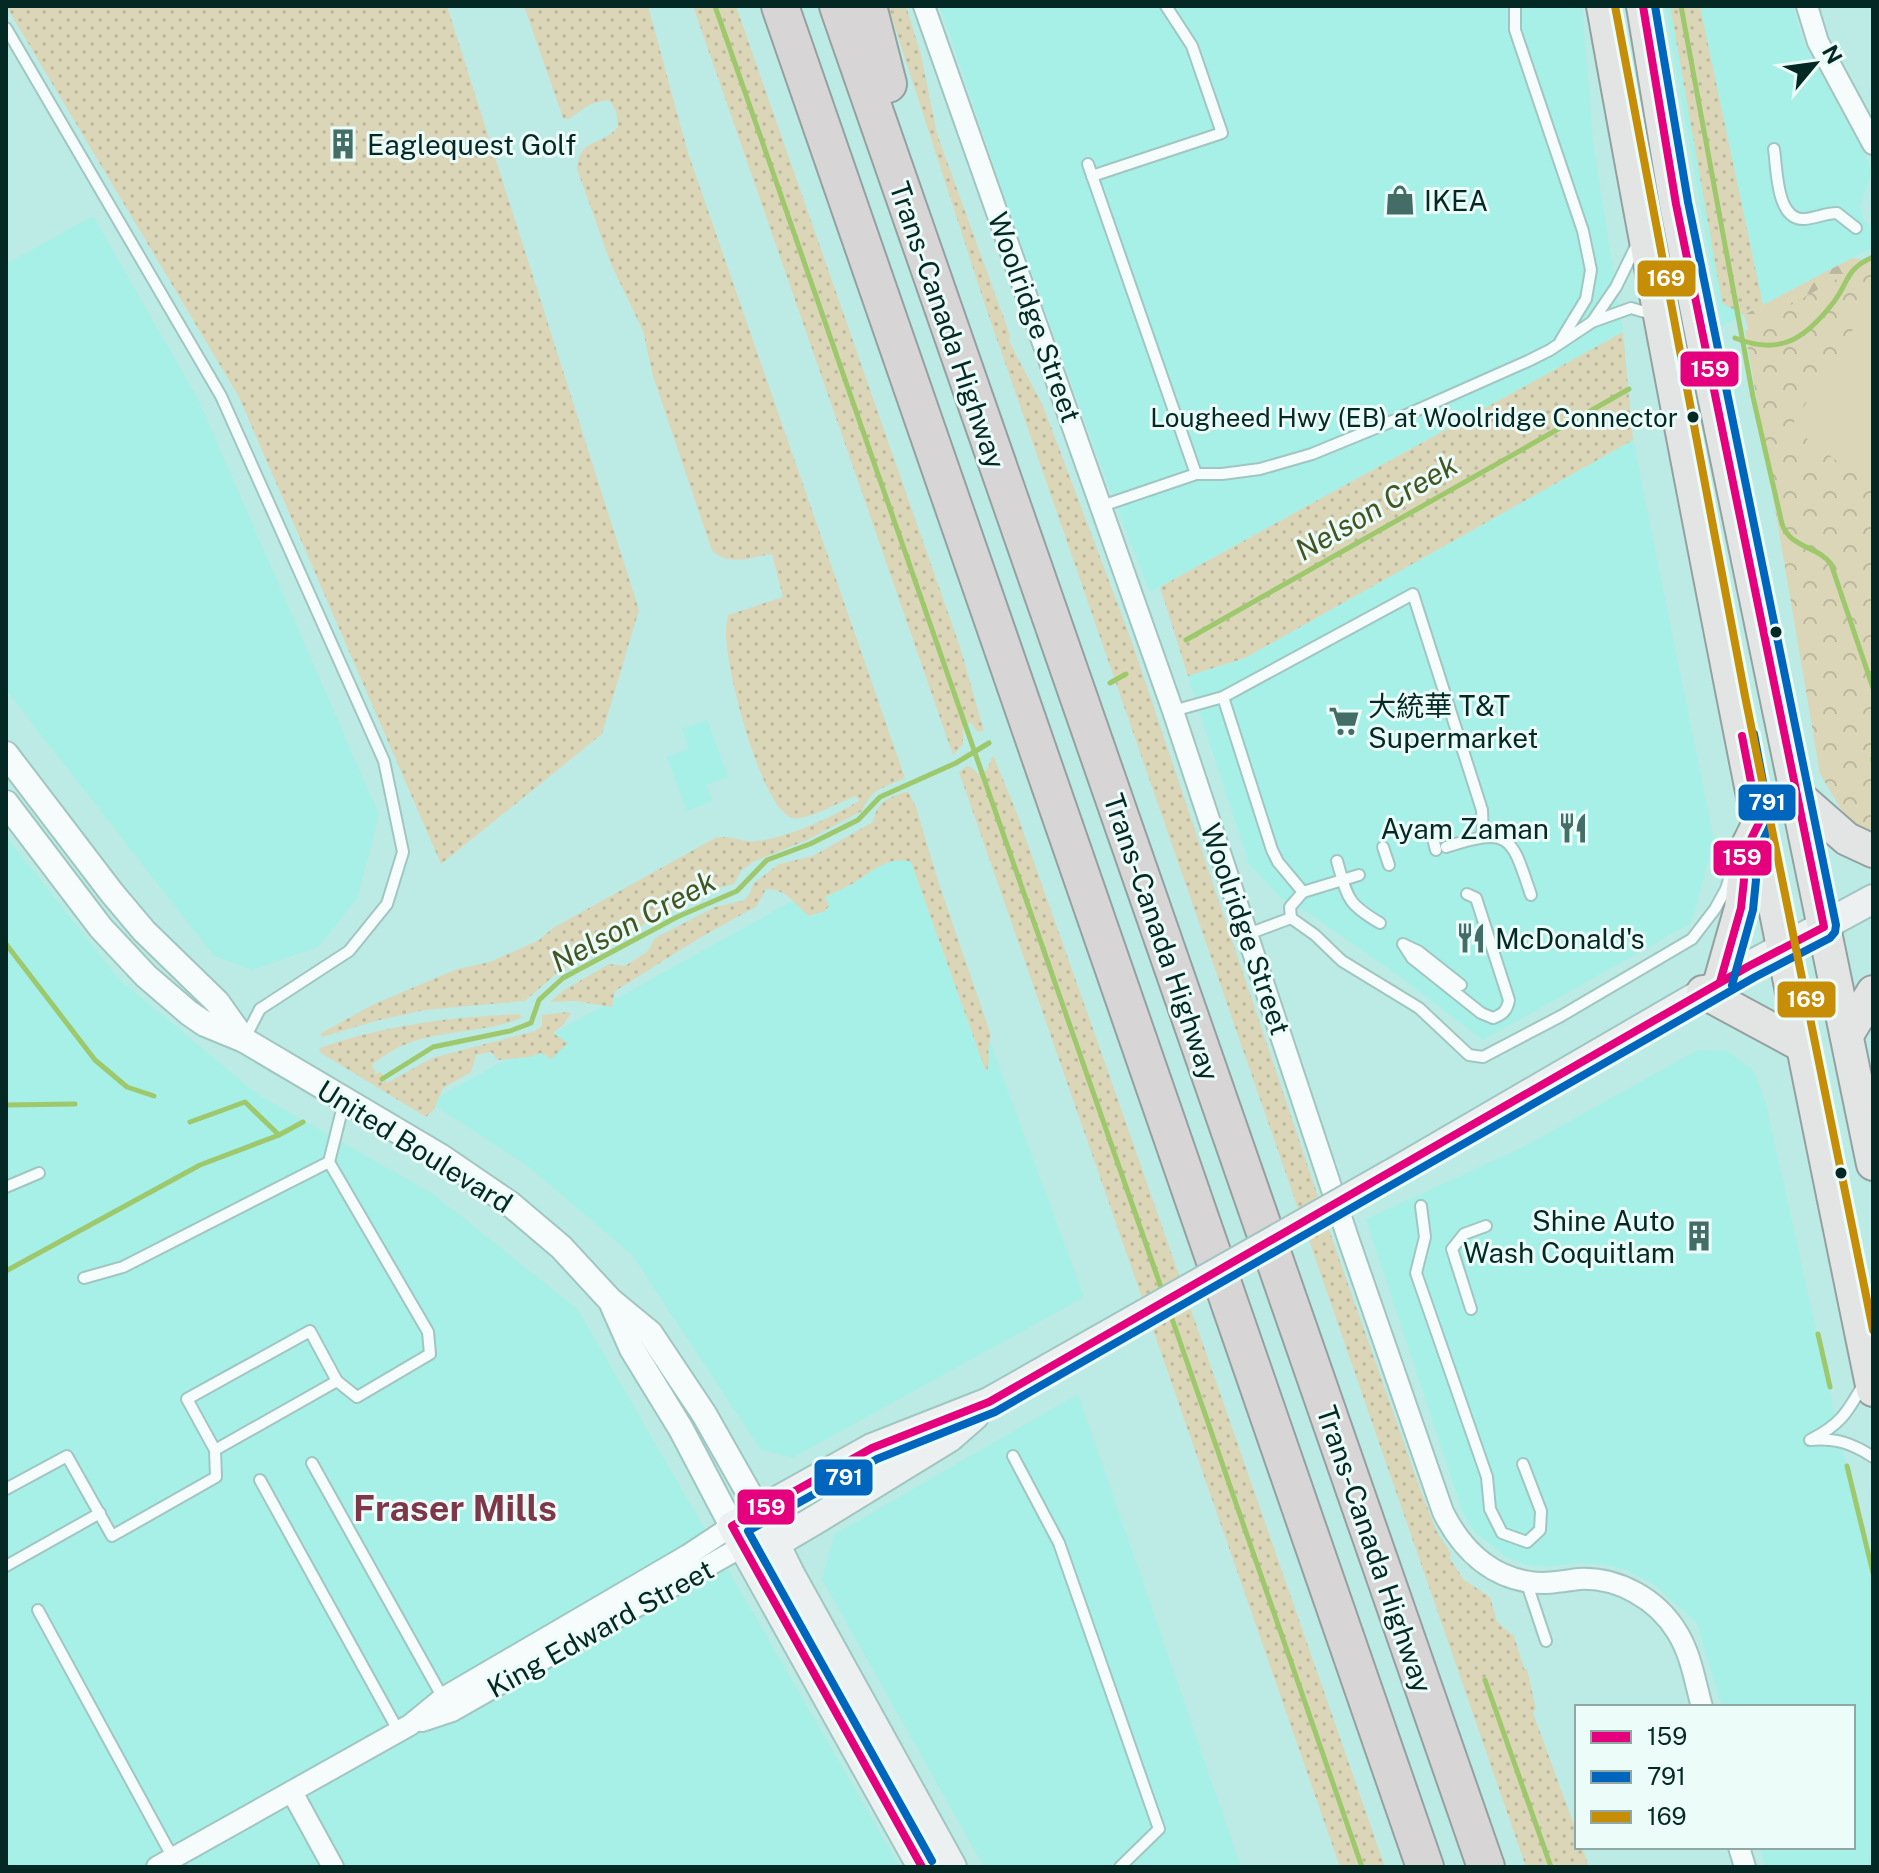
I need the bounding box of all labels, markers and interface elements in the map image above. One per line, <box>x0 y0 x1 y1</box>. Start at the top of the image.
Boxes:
north arrow <box>1775 24 1855 104</box>
text: N <box>1817 40 1848 68</box>
building icon: Eaglequest Golf <box>326 127 360 161</box>
place label: Eaglequest Golf <box>367 128 576 161</box>
street label: Trans-Canada Highway <box>883 177 1013 473</box>
shop icon: IKEA <box>1383 183 1417 217</box>
place label: IKEA <box>1424 184 1488 217</box>
street label: Woolridge Street <box>982 207 1088 427</box>
line badge: 169 <box>1636 259 1697 298</box>
text: 169 <box>1647 265 1685 291</box>
line badge: 159 <box>1679 350 1740 388</box>
text: 159 <box>1691 356 1729 382</box>
place label: Lougheed Hwy (EB) at Woolridge Connector <box>1150 402 1678 433</box>
marker: Lougheed Hwy (EB) at Woolridge Connector <box>1685 409 1701 425</box>
water label: Nelson Creek <box>1288 446 1464 568</box>
unlabelled marker <box>1768 624 1784 640</box>
place label: 大統華 T&T Supermarket <box>1368 689 1538 754</box>
supermarket icon: 大統華 T&T Supermarket <box>1327 704 1361 738</box>
line badge: 791 <box>1737 783 1797 822</box>
street label: Trans-Canada Highway <box>1097 789 1227 1085</box>
text: 791 <box>1748 789 1786 815</box>
restaurant icon: Ayam Zaman <box>1556 811 1590 845</box>
place label: Ayam Zaman <box>1380 812 1549 845</box>
street label: Woolridge Street <box>1194 819 1298 1039</box>
line badge: 159 <box>1712 839 1773 877</box>
text: 159 <box>1723 844 1761 870</box>
water label: Nelson Creek <box>545 862 722 979</box>
restaurant icon: McDonald's <box>1454 921 1488 955</box>
place label: McDonald's <box>1495 922 1645 955</box>
line badge: 169 <box>1776 980 1837 1019</box>
text: 169 <box>1787 986 1825 1012</box>
street label: United Boulevard <box>311 1073 519 1219</box>
unlabelled marker <box>1833 1165 1849 1181</box>
place label: Shine Auto Wash Coquitlam <box>1463 1204 1675 1269</box>
building icon: Shine Auto Wash Coquitlam <box>1682 1219 1716 1253</box>
street label: Trans-Canada Highway <box>1310 1401 1440 1697</box>
line badge: 791 <box>813 1458 874 1497</box>
text: 791 <box>825 1464 863 1490</box>
district label: Fraser Mills <box>353 1487 557 1529</box>
line badge: 159 <box>736 1488 796 1526</box>
text: 159 <box>747 1494 785 1520</box>
street label: King Edward Street <box>481 1552 719 1704</box>
legend <box>1575 1705 1855 1849</box>
text: 159 <box>1647 1722 1687 1750</box>
text: 791 <box>1647 1762 1686 1790</box>
text: 169 <box>1647 1802 1687 1830</box>

